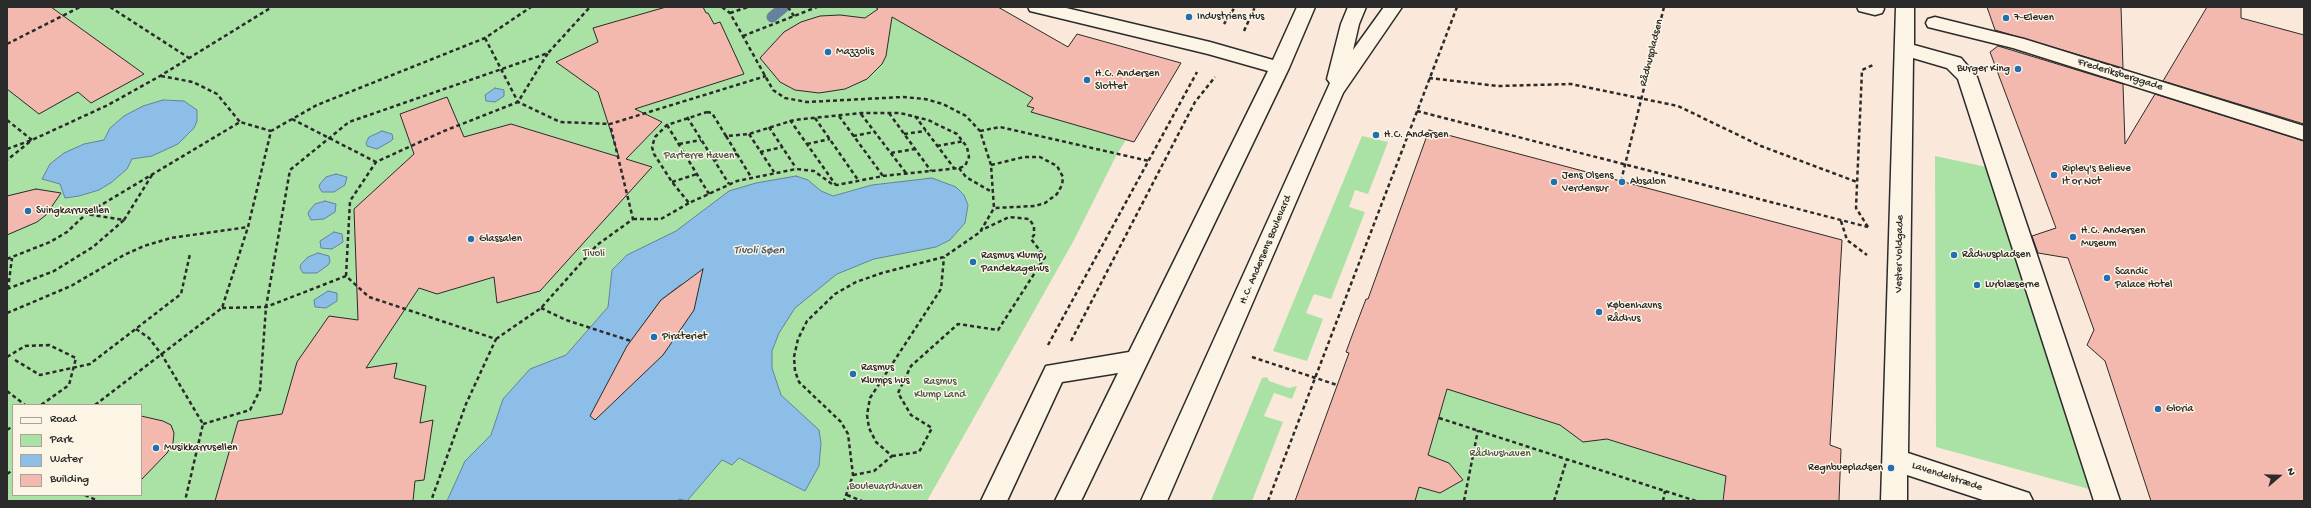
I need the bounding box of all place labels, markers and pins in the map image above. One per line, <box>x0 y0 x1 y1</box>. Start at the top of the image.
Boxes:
place label: Industriens Hus <box>1197 10 1264 24</box>
place label: 7-Eleven <box>2014 11 2054 25</box>
marker: Industriens Hus <box>1184 12 1194 22</box>
marker: 7-Eleven <box>2001 13 2011 23</box>
place label: Mazzolis <box>836 45 874 59</box>
marker: Mazzolis <box>823 47 833 57</box>
place label: Burger King <box>1957 62 2010 76</box>
marker: Burger King <box>2013 64 2023 74</box>
place label: H.C. Andersen Slottet <box>1095 67 1159 93</box>
marker: H.C. Andersen Slottet <box>1082 75 1092 85</box>
place label: H.C. Andersen <box>1384 128 1448 142</box>
marker: H.C. Andersen <box>1371 130 1381 140</box>
place label: Ripley's Believe It or Not <box>2062 162 2131 188</box>
place label: Jens Olsens Verdensur <box>1562 169 1613 195</box>
marker: Ripley's Believe It or Not <box>2049 170 2059 180</box>
place label: Absalon <box>1630 175 1666 189</box>
marker: Jens Olsens Verdensur <box>1549 177 1559 187</box>
marker: Absalon <box>1617 177 1627 187</box>
place label: Svingkarrusellen <box>36 204 109 218</box>
marker: Svingkarrusellen <box>23 206 33 216</box>
place label: H.C. Andersen Museum <box>2081 224 2145 250</box>
place label: Glassalen <box>479 232 522 246</box>
marker: H.C. Andersen Museum <box>2068 232 2078 242</box>
marker: Glassalen <box>466 234 476 244</box>
place label: Rådhuspladsen <box>1962 248 2031 262</box>
place label: Rasmus Klump Pandekagehus <box>981 249 1049 275</box>
marker: Rådhuspladsen <box>1949 250 1959 260</box>
marker: Rasmus Klump Pandekagehus <box>968 257 978 267</box>
place label: Scandic Palace Hotel <box>2115 265 2172 291</box>
marker: Scandic Palace Hotel <box>2102 273 2112 283</box>
place label: Lurblæserne <box>1985 278 2039 292</box>
marker: Lurblæserne <box>1972 280 1982 290</box>
place label: Københavns Rådhus <box>1607 299 1662 325</box>
marker: Københavns Rådhus <box>1594 307 1604 317</box>
place label: Pirateriet <box>662 330 707 344</box>
marker: Pirateriet <box>649 332 659 342</box>
place label: Rasmus Klumps hus <box>861 361 910 387</box>
marker: Rasmus Klumps hus <box>848 369 858 379</box>
place label: Gloria <box>2166 402 2193 416</box>
marker: Gloria <box>2153 404 2163 414</box>
place label: Musikkarrusellen <box>164 441 238 455</box>
marker: Musikkarrusellen <box>151 443 161 453</box>
place label: Regnbuepladsen <box>1808 461 1883 475</box>
marker: Regnbuepladsen <box>1886 463 1896 473</box>

